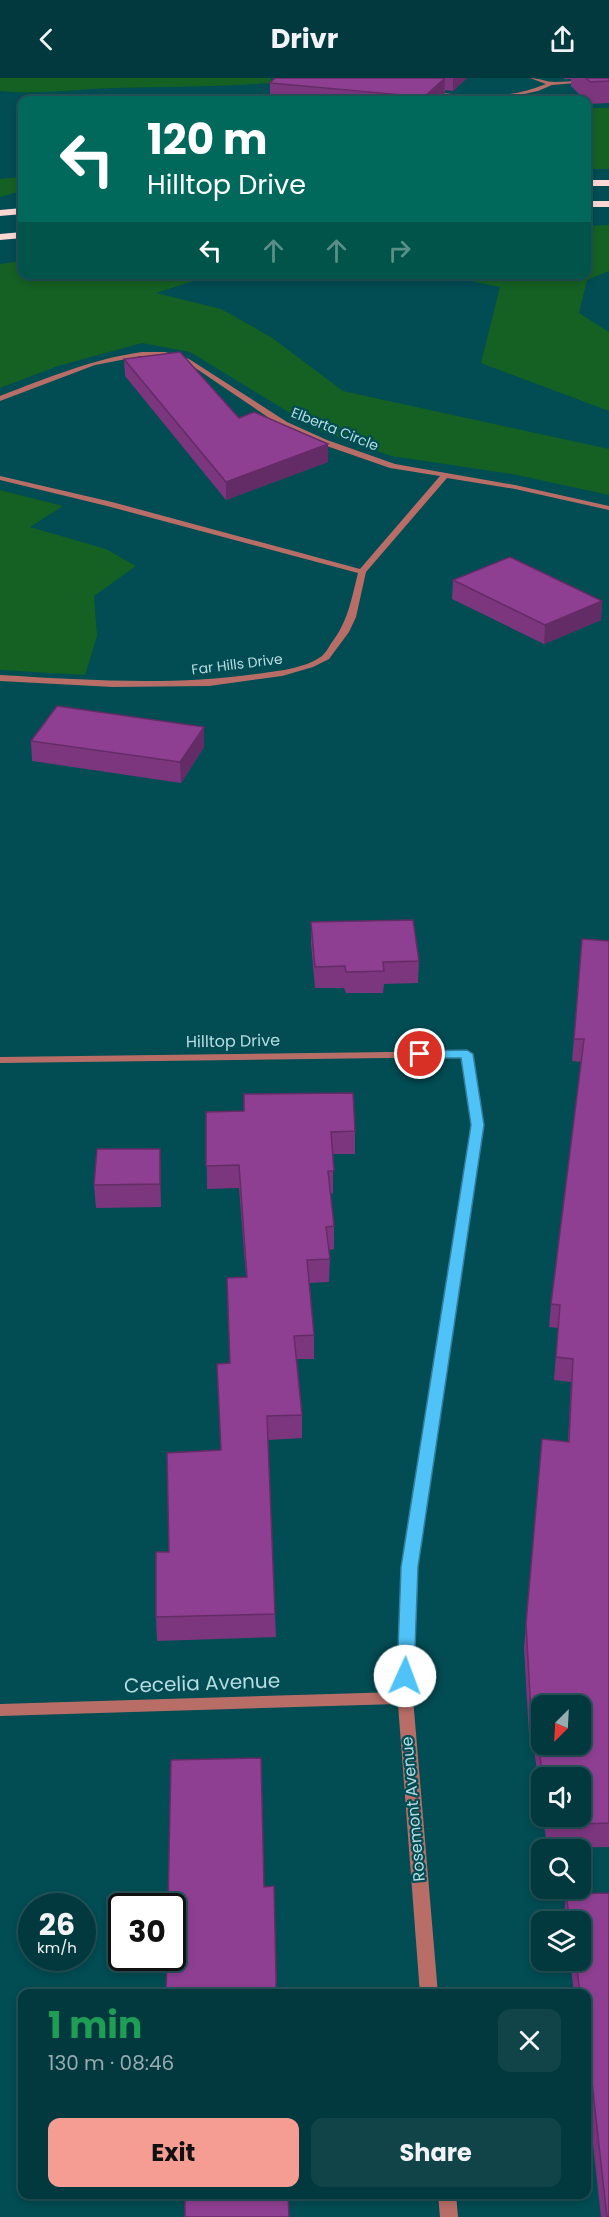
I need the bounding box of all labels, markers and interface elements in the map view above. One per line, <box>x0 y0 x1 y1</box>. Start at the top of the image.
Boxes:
text: Drivr <box>271 20 338 57</box>
icon: back <box>30 23 63 56</box>
icon: share <box>546 23 579 56</box>
text: 120 m <box>147 110 268 169</box>
icon: left <box>48 120 126 198</box>
text: Hilltop Drive <box>147 166 306 203</box>
icon: left <box>194 234 227 267</box>
icon: ahead <box>257 234 290 267</box>
icon: ahead <box>320 234 353 267</box>
icon: right <box>383 234 416 267</box>
street label: Elberta Circle <box>288 402 382 456</box>
street label: Far Hills Drive <box>190 648 284 680</box>
pin <box>394 1028 445 1079</box>
street label: Hilltop Drive <box>186 1029 280 1053</box>
icon: arrive <box>403 1037 436 1070</box>
position arrow <box>373 1644 437 1708</box>
street label: Cecelia Avenue <box>123 1666 281 1700</box>
north arrow <box>531 1695 591 1755</box>
map controls <box>531 1695 591 1971</box>
street label: Rosemont Avenue <box>395 1736 431 1882</box>
button: sound <box>531 1767 591 1827</box>
button: search <box>531 1839 591 1899</box>
speed limit sign: 30 <box>108 1893 186 1971</box>
text: 26 <box>39 1903 75 1946</box>
button: layers <box>531 1911 591 1971</box>
text: km/h <box>37 1937 77 1958</box>
text: 1 min <box>48 2000 142 2051</box>
button: close <box>498 2009 561 2072</box>
text: 130 m · 08:46 <box>48 2049 174 2077</box>
button: Exit <box>48 2118 299 2187</box>
button: Share <box>311 2118 561 2187</box>

